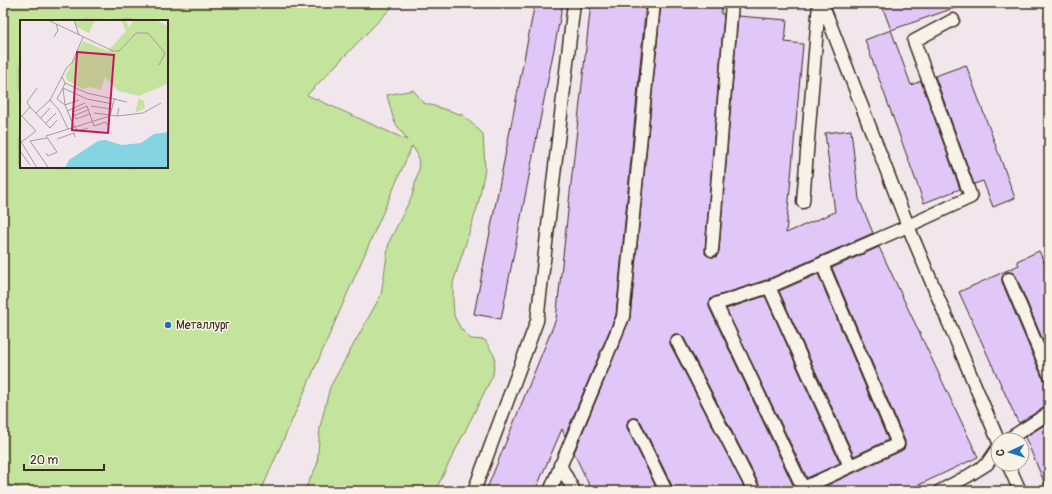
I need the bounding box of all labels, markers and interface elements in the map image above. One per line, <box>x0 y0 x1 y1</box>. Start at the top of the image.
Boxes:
inset map <box>20 20 168 168</box>
place label: Металлург <box>176 318 230 333</box>
marker: Металлург <box>163 320 173 330</box>
north arrow <box>990 432 1030 472</box>
scale bar <box>24 446 104 472</box>
text: С <box>994 449 1007 457</box>
text: 20 m <box>30 453 59 468</box>

